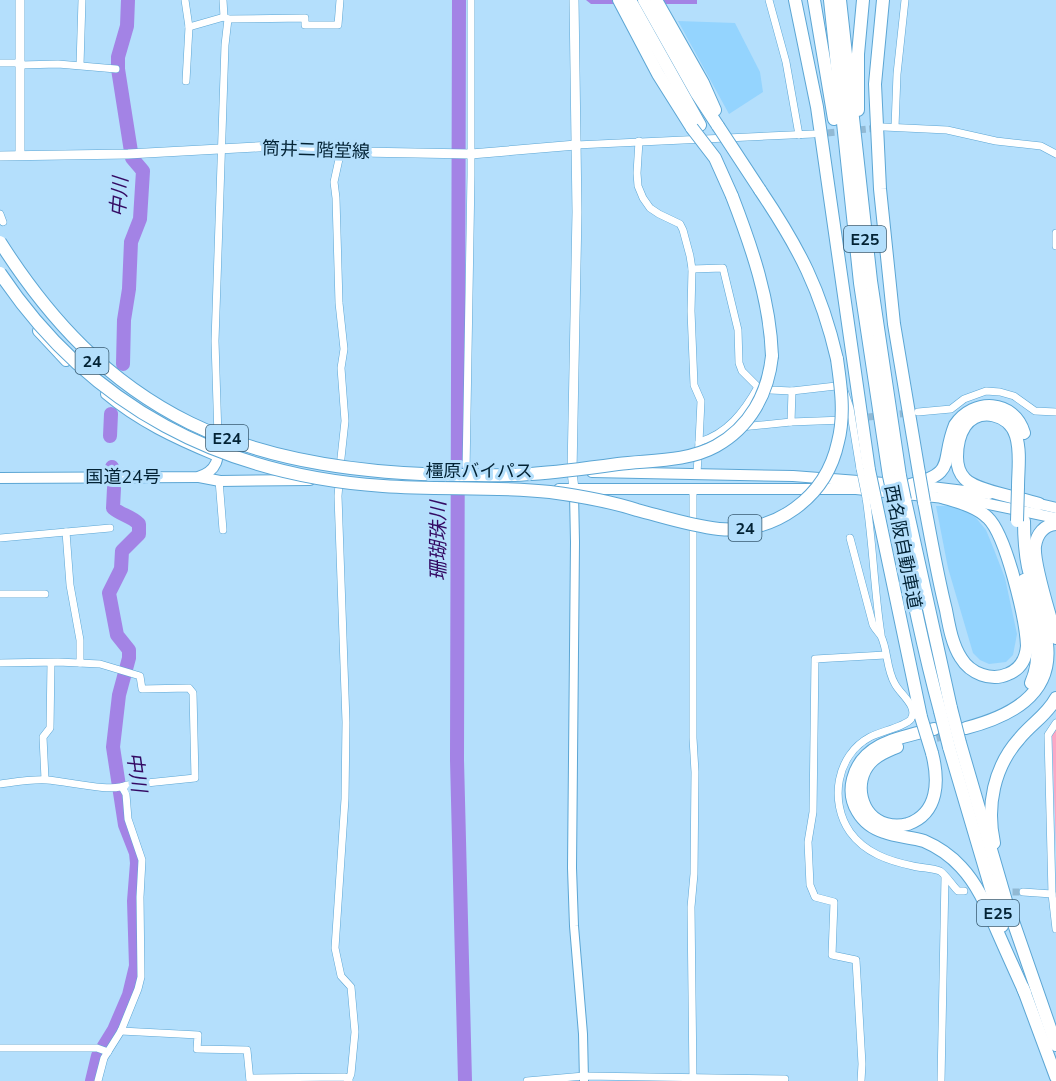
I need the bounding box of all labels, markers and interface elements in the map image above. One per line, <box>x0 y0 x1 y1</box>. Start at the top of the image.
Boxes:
street label: 筒井二階堂線 <box>262 136 370 164</box>
water label: 中川 <box>105 174 135 218</box>
road number: E25 <box>844 226 886 252</box>
road number: 24 <box>76 348 109 374</box>
road number: E24 <box>206 425 248 451</box>
street label: 橿原バイパス <box>425 459 533 483</box>
street label: 国道24号 <box>85 465 161 489</box>
street label: 西名阪自動車道 <box>879 483 927 611</box>
water label: 珊瑚珠川 <box>425 499 452 581</box>
road number: 24 <box>728 515 762 541</box>
water label: 中川 <box>120 750 153 796</box>
road number: E25 <box>977 900 1019 926</box>

